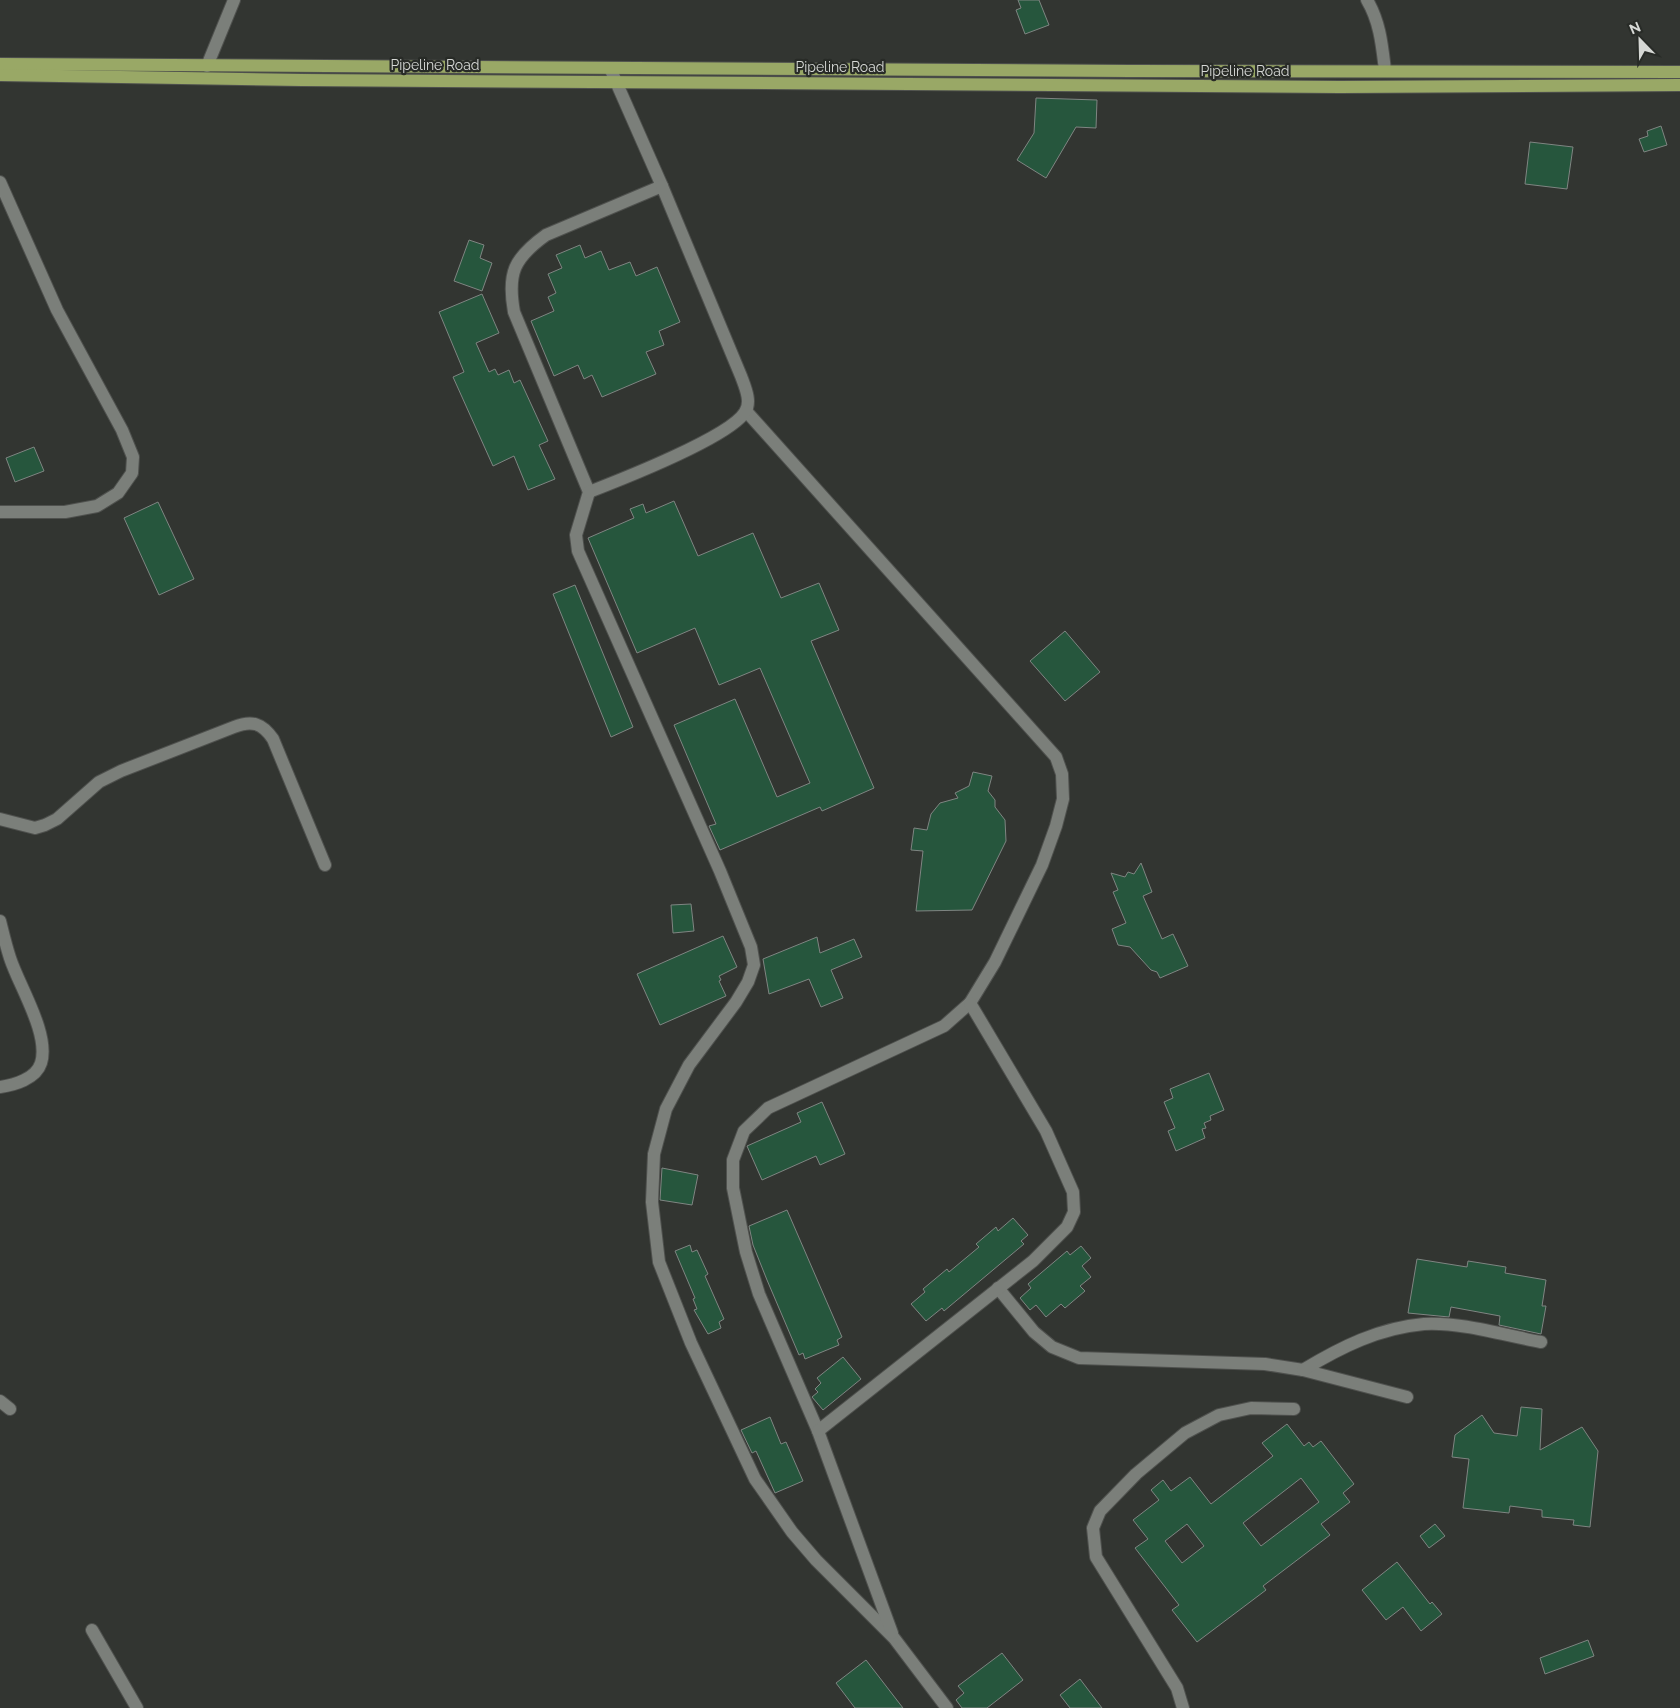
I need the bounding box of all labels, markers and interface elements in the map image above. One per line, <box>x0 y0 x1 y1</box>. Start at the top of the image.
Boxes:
north arrow <box>1615 15 1665 65</box>
text: N <box>1627 19 1643 37</box>
street label: Pipeline Road <box>390 57 480 73</box>
street label: Pipeline Road <box>795 59 885 75</box>
street label: Pipeline Road <box>1200 63 1290 79</box>

